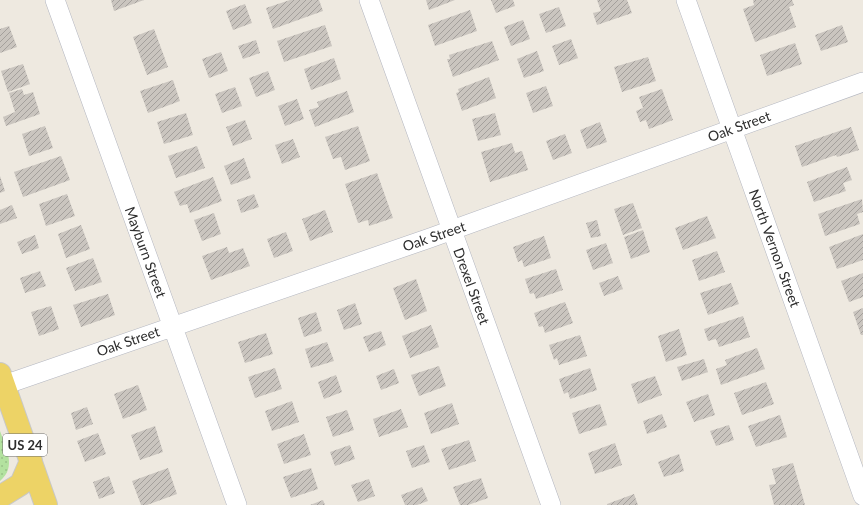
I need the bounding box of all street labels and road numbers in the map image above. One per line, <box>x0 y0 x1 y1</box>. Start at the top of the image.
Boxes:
street label: Oak Street <box>705 107 773 145</box>
street label: North Vernon Street <box>746 187 804 309</box>
street label: Mayburn Street <box>122 204 170 300</box>
street label: Oak Street <box>400 217 468 255</box>
street label: Drexel Street <box>450 245 494 327</box>
street label: Oak Street <box>94 322 162 360</box>
road number: US 24 <box>3 434 47 456</box>

